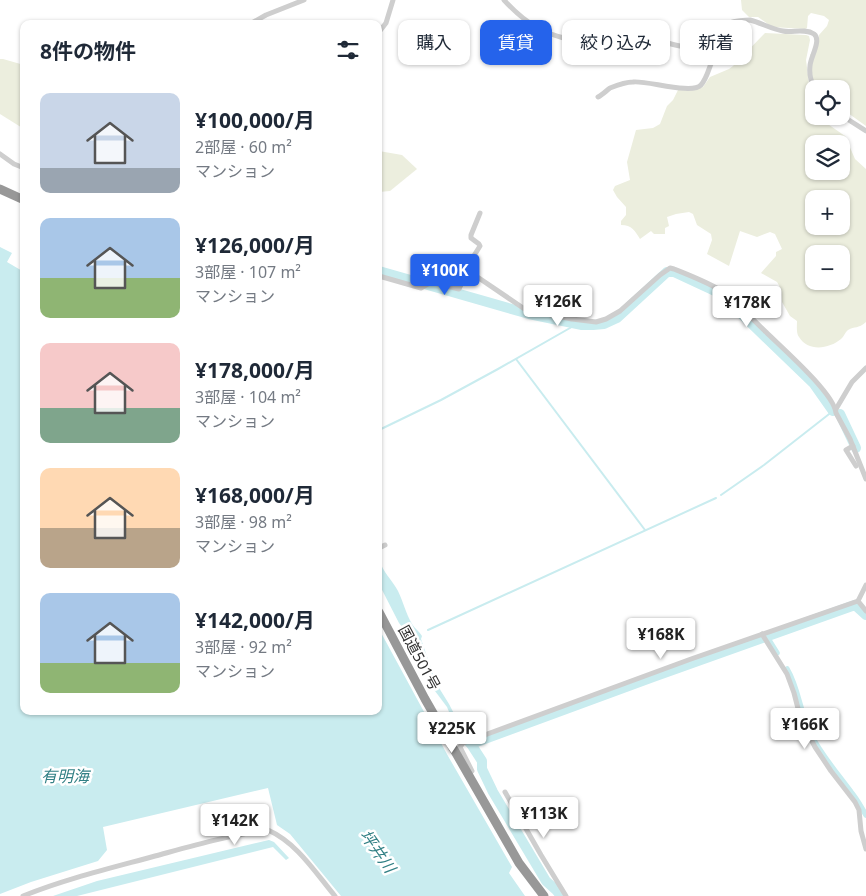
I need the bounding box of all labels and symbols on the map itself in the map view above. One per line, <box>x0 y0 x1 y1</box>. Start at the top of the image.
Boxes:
pin: ¥100K <box>410 254 480 296</box>
pin: ¥126K <box>523 284 593 327</box>
pin: ¥178K <box>712 286 782 328</box>
pin: ¥168K <box>626 618 696 660</box>
street label: 国道501号 <box>394 622 445 693</box>
pin: ¥166K <box>770 708 840 750</box>
pin: ¥225K <box>417 712 487 754</box>
water label: 有明海 <box>41 765 92 787</box>
pin: ¥113K <box>509 796 579 839</box>
pin: ¥142K <box>200 804 270 846</box>
water label: 坪井川 <box>355 825 402 879</box>

